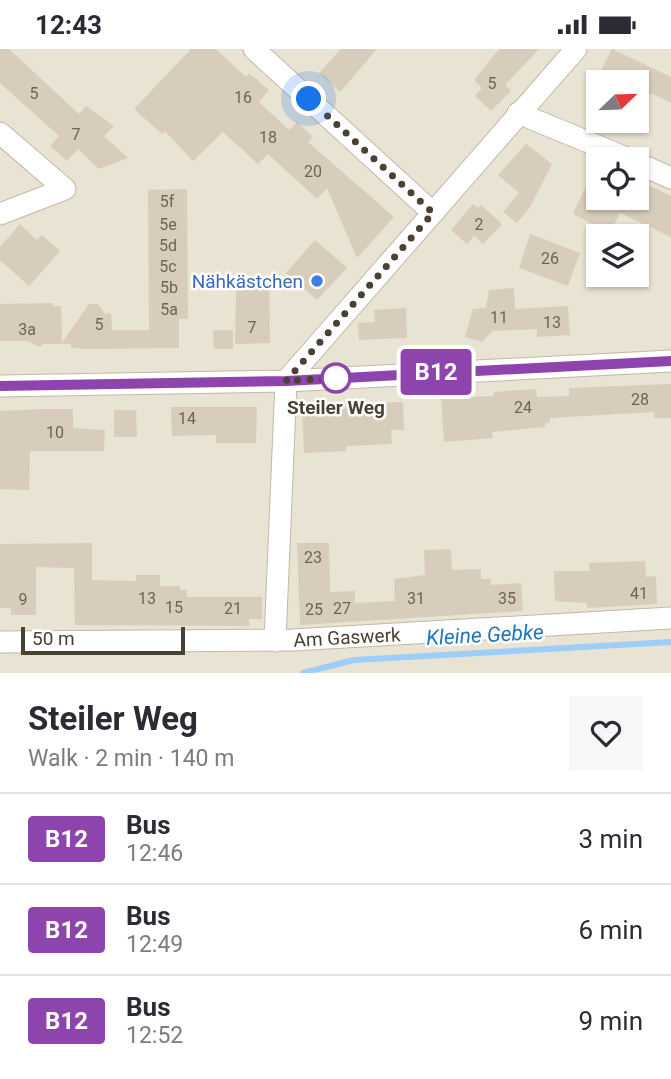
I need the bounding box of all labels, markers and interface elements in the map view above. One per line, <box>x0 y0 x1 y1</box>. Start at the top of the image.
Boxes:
text: 12:43 <box>35 10 102 40</box>
north arrow <box>586 70 649 133</box>
map controls <box>586 70 649 287</box>
house number: 5 <box>488 74 497 93</box>
your location <box>291 81 326 116</box>
house number: 5 <box>30 84 39 103</box>
house number: 16 <box>234 88 252 107</box>
house number: 7 <box>72 125 81 144</box>
house number: 18 <box>259 128 277 147</box>
button: locate <box>586 147 649 210</box>
house number: 20 <box>304 162 322 181</box>
house number: 5f <box>160 192 175 211</box>
house number: 5e <box>159 215 177 234</box>
house number: 2 <box>475 215 484 234</box>
button: layers <box>586 224 649 287</box>
house number: 5d <box>159 236 177 255</box>
house number: 26 <box>541 249 559 268</box>
house number: 5c <box>159 257 177 276</box>
place label: Nähkästchen <box>192 270 303 293</box>
marker: Nähkästchen <box>309 273 325 289</box>
house number: 5b <box>160 278 178 297</box>
house number: 5a <box>160 300 178 319</box>
house number: 11 <box>490 308 508 327</box>
house number: 13 <box>543 313 561 332</box>
house number: 5 <box>95 315 104 334</box>
house number: 7 <box>248 318 257 337</box>
house number: 3a <box>18 320 36 339</box>
line badge: B12 <box>396 349 476 395</box>
text: B12 <box>415 358 457 386</box>
marker: Steiler Weg <box>321 363 351 393</box>
house number: 28 <box>631 390 649 409</box>
place label: Steiler Weg <box>287 396 385 419</box>
house number: 24 <box>514 398 532 417</box>
house number: 14 <box>178 409 196 428</box>
house number: 10 <box>46 423 64 442</box>
house number: 23 <box>304 548 322 567</box>
house number: 41 <box>630 584 648 603</box>
house number: 13 <box>138 589 156 608</box>
house number: 31 <box>407 589 425 608</box>
house number: 35 <box>498 589 516 608</box>
house number: 9 <box>19 590 28 609</box>
house number: 15 <box>165 598 183 617</box>
house number: 21 <box>224 599 242 618</box>
house number: 27 <box>333 599 351 618</box>
house number: 25 <box>305 600 323 619</box>
water label: Kleine Gebke <box>426 620 545 650</box>
street label: Am Gaswerk <box>293 623 402 652</box>
scale bar <box>21 624 186 656</box>
text: 50 m <box>32 627 75 650</box>
button: heart <box>569 696 643 770</box>
text: Steiler Weg <box>28 699 198 738</box>
text: Walk · 2 min · 140 m <box>28 745 234 772</box>
text: Bus <box>126 810 171 840</box>
text: 3 min <box>578 824 643 854</box>
text: B12 <box>45 825 88 853</box>
text: 12:46 <box>126 840 183 867</box>
text: Bus <box>126 901 171 931</box>
text: 6 min <box>578 915 643 945</box>
text: B12 <box>45 916 88 944</box>
text: 12:49 <box>126 931 183 958</box>
text: Bus <box>126 992 171 1022</box>
text: 9 min <box>578 1006 643 1036</box>
text: B12 <box>45 1007 88 1035</box>
text: 12:52 <box>126 1022 183 1049</box>

